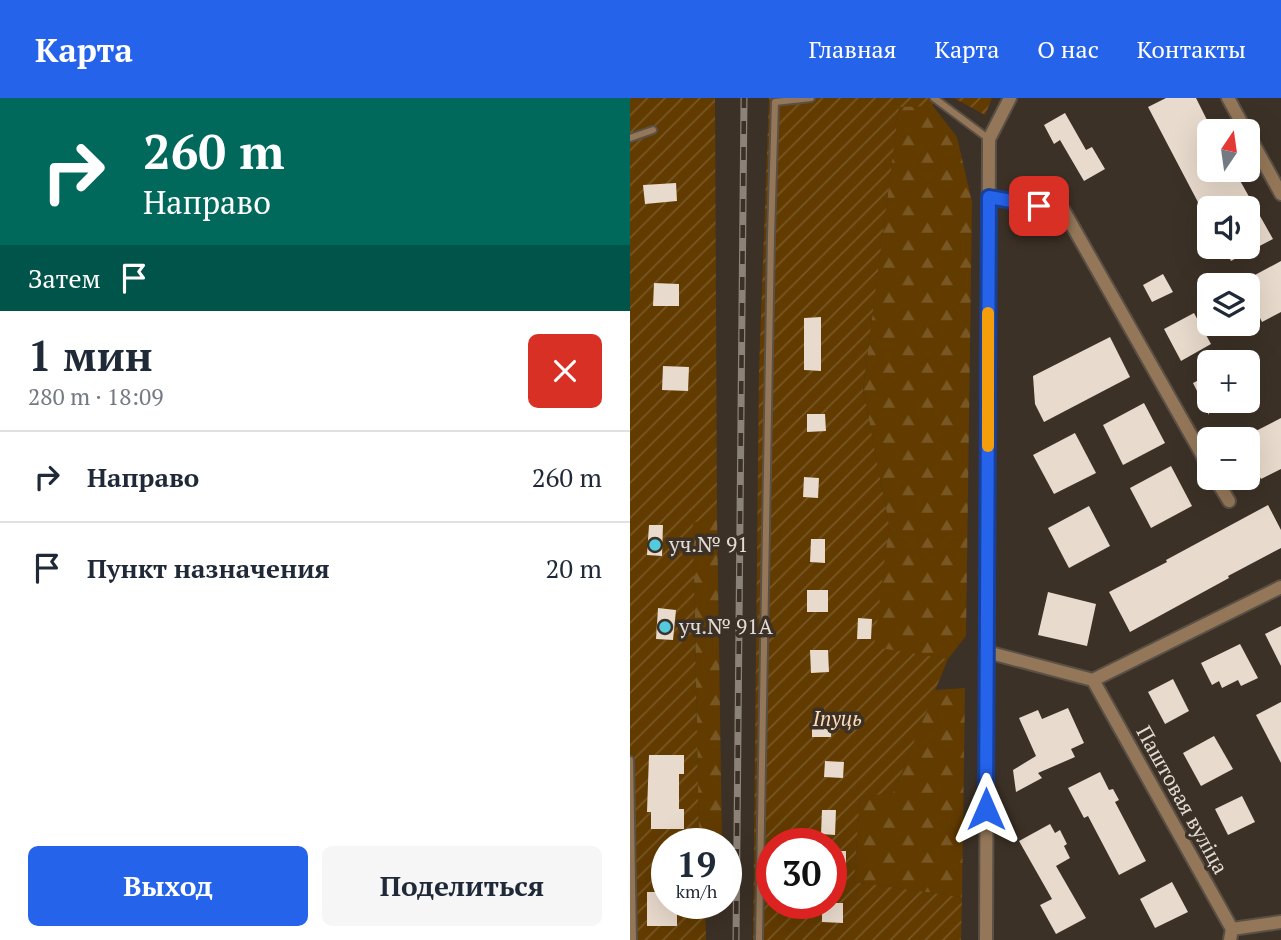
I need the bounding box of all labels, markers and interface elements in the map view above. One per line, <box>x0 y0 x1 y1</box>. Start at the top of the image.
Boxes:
text: Карта <box>35 28 133 71</box>
text: Главная <box>808 33 896 65</box>
text: Карта <box>934 33 999 65</box>
text: О нас <box>1037 33 1099 65</box>
text: Контакты <box>1137 33 1246 65</box>
text: 260 m <box>143 118 285 183</box>
north arrow <box>1197 119 1260 182</box>
map controls <box>1197 119 1260 490</box>
icon: right <box>28 126 119 217</box>
pin <box>1009 176 1069 236</box>
text: Направо <box>143 181 271 223</box>
icon: arrive <box>1020 187 1058 225</box>
button: sound <box>1197 196 1260 259</box>
icon: arrive <box>115 259 153 297</box>
text: Затем <box>28 261 101 295</box>
button: layers <box>1197 273 1260 336</box>
text: 1 мин <box>28 327 153 383</box>
button: close <box>528 334 602 408</box>
button: + <box>1197 350 1260 413</box>
text: 280 m · 18:09 <box>28 381 163 412</box>
button: − <box>1197 427 1260 490</box>
icon: right <box>28 458 66 496</box>
text: Направо <box>87 460 199 494</box>
text: 260 m <box>532 460 602 494</box>
place label: уч.№ 91 <box>668 530 748 558</box>
marker: уч.№ 91 <box>647 537 663 553</box>
icon: arrive <box>28 549 66 587</box>
text: Пункт назначения <box>87 551 330 585</box>
text: 20 m <box>546 551 602 585</box>
place label: уч.№ 91А <box>678 612 773 640</box>
marker: уч.№ 91А <box>657 619 673 635</box>
park label: Іпуць <box>811 704 862 732</box>
street label: Паштовая вуліца <box>1131 720 1235 879</box>
position arrow <box>949 772 1023 846</box>
speed limit sign: 30 <box>756 828 847 919</box>
text: 19 <box>677 841 716 887</box>
button: Выход <box>28 846 308 926</box>
button: Поделиться <box>322 846 602 926</box>
text: km/h <box>676 879 717 903</box>

